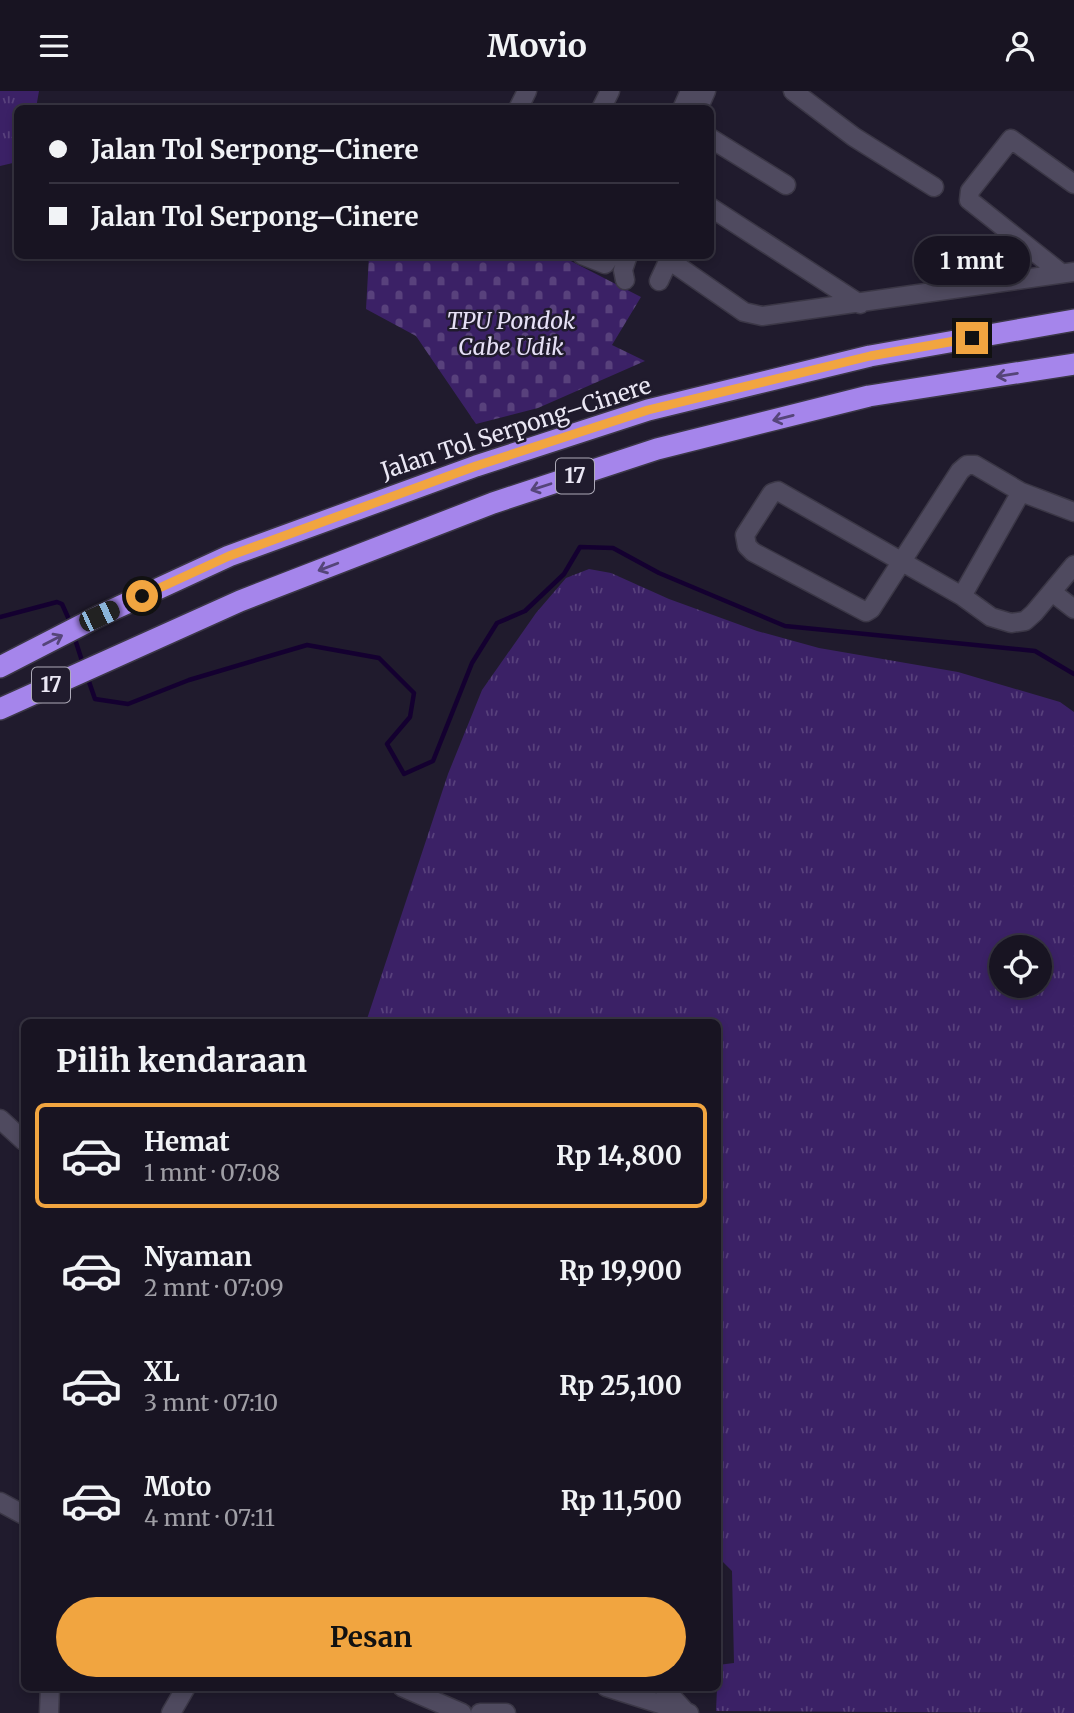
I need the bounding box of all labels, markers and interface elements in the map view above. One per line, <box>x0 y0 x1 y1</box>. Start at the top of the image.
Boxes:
text: Movio <box>487 26 587 66</box>
icon: menu <box>35 27 73 65</box>
icon: person <box>1001 27 1039 65</box>
text: Jalan Tol Serpong–Cinere <box>91 133 419 166</box>
text: Jalan Tol Serpong–Cinere <box>91 200 419 233</box>
callout: 1 mnt <box>914 237 1030 285</box>
text: 1 mnt <box>940 246 1004 275</box>
park label: TPU Pondok Cabe Udik <box>447 306 576 361</box>
route end <box>956 322 988 354</box>
one-way arrow <box>996 369 1018 382</box>
street label: Jalan Tol Serpong–Cinere <box>376 370 654 485</box>
one-way arrow <box>772 411 795 425</box>
road number: 17 <box>556 459 594 493</box>
one-way arrow <box>531 482 553 495</box>
one-way arrow <box>318 562 340 575</box>
route start <box>126 580 158 612</box>
car <box>76 598 123 634</box>
one-way arrow <box>42 632 62 646</box>
road number: 17 <box>32 667 70 703</box>
map controls <box>989 935 1052 998</box>
button: locate <box>989 935 1052 998</box>
text: Pilih kendaraan <box>56 1041 307 1081</box>
icon: car <box>60 1124 123 1187</box>
text: Hemat <box>144 1125 230 1158</box>
text: Rp 14,800 <box>556 1139 682 1172</box>
text: 1 mnt · 07:08 <box>144 1158 280 1187</box>
icon: car <box>60 1239 123 1302</box>
text: Nyaman <box>144 1240 252 1273</box>
text: Rp 19,900 <box>559 1254 682 1287</box>
text: 2 mnt · 07:09 <box>144 1273 284 1302</box>
icon: car <box>60 1354 123 1417</box>
text: XL <box>144 1355 180 1388</box>
text: Rp 25,100 <box>559 1369 682 1402</box>
text: 3 mnt · 07:10 <box>144 1388 278 1417</box>
icon: car <box>60 1469 123 1532</box>
text: Moto <box>144 1470 211 1503</box>
text: Rp 11,500 <box>561 1484 682 1517</box>
text: 4 mnt · 07:11 <box>144 1503 275 1532</box>
button: Pesan <box>56 1597 686 1677</box>

